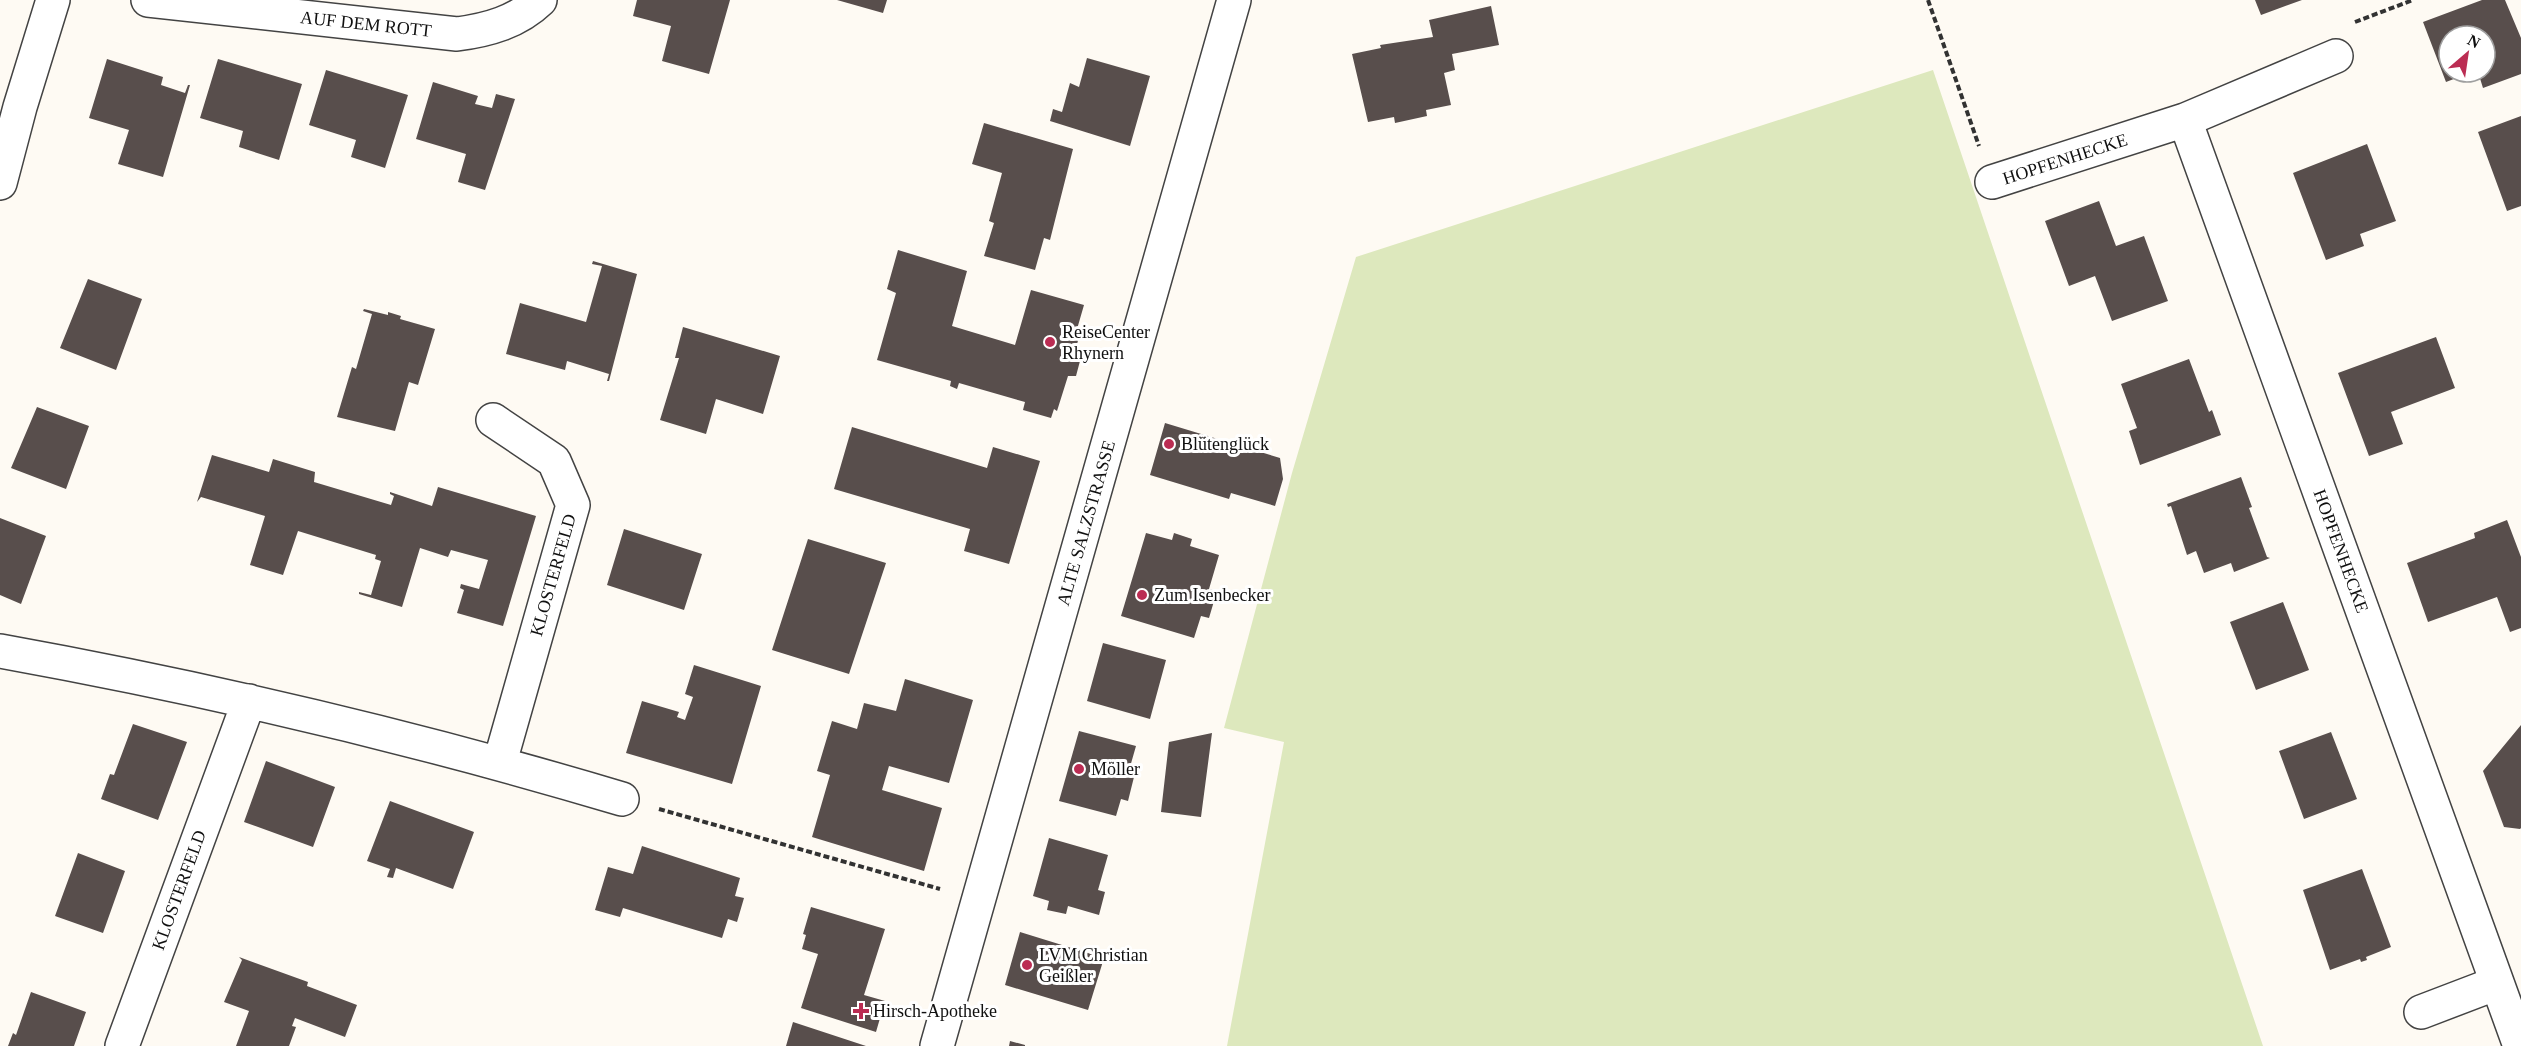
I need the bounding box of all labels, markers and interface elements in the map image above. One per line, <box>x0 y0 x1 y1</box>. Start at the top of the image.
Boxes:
street label: AUF DEM ROTT <box>299 7 433 41</box>
north arrow <box>2437 24 2497 84</box>
text: N <box>2465 31 2484 52</box>
street label: HOPFENHECKE <box>2000 129 2130 189</box>
place label: ReiseCenter Rhynern <box>1062 322 1150 363</box>
marker: ReiseCenter Rhynern <box>1043 335 1057 349</box>
place label: Blütenglück <box>1181 434 1269 454</box>
marker: Blütenglück <box>1162 437 1176 451</box>
street label: ALTE SALZSTRASSE <box>1053 438 1119 608</box>
street label: HOPFENHECKE <box>2309 486 2373 616</box>
street label: KLOSTERFELD <box>526 512 580 638</box>
place label: Zum Isenbecker <box>1154 585 1270 605</box>
marker: Zum Isenbecker <box>1135 588 1149 602</box>
place label: Möller <box>1091 759 1140 779</box>
marker: Möller <box>1072 762 1086 776</box>
street label: KLOSTERFELD <box>148 827 210 953</box>
place label: LVM Christian Geißler <box>1039 945 1148 986</box>
marker: LVM Christian Geißler <box>1020 958 1034 972</box>
place label: Hirsch-Apotheke <box>873 1001 997 1021</box>
marker: Hirsch-Apotheke <box>854 1004 868 1018</box>

